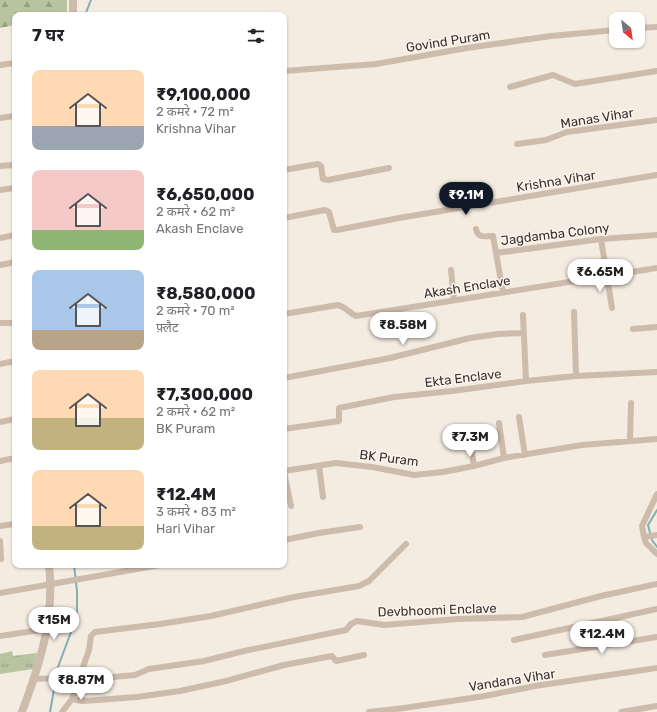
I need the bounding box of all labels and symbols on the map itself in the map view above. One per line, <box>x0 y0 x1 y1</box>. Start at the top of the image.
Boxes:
north arrow <box>609 12 645 48</box>
street label: Govind Puram <box>405 27 491 55</box>
street label: Manas Vihar <box>559 105 635 131</box>
street label: Krishna Vihar <box>515 167 597 195</box>
pin: ₹9.1M <box>438 182 494 216</box>
street label: Jagdamba Colony <box>500 220 610 249</box>
pin: ₹6.65M <box>567 259 633 293</box>
street label: Akash Enclave <box>423 273 511 301</box>
pin: ₹8.58M <box>370 312 436 346</box>
street label: Ekta Enclave <box>424 366 502 390</box>
pin: ₹7.3M <box>442 424 498 458</box>
street label: BK Puram <box>359 447 419 469</box>
street label: Devbhoomi Enclave <box>377 600 497 620</box>
pin: ₹15M <box>30 607 78 641</box>
pin: ₹12.4M <box>569 621 635 655</box>
street label: Vandana Vihar <box>468 666 556 694</box>
pin: ₹8.87M <box>48 667 114 701</box>

